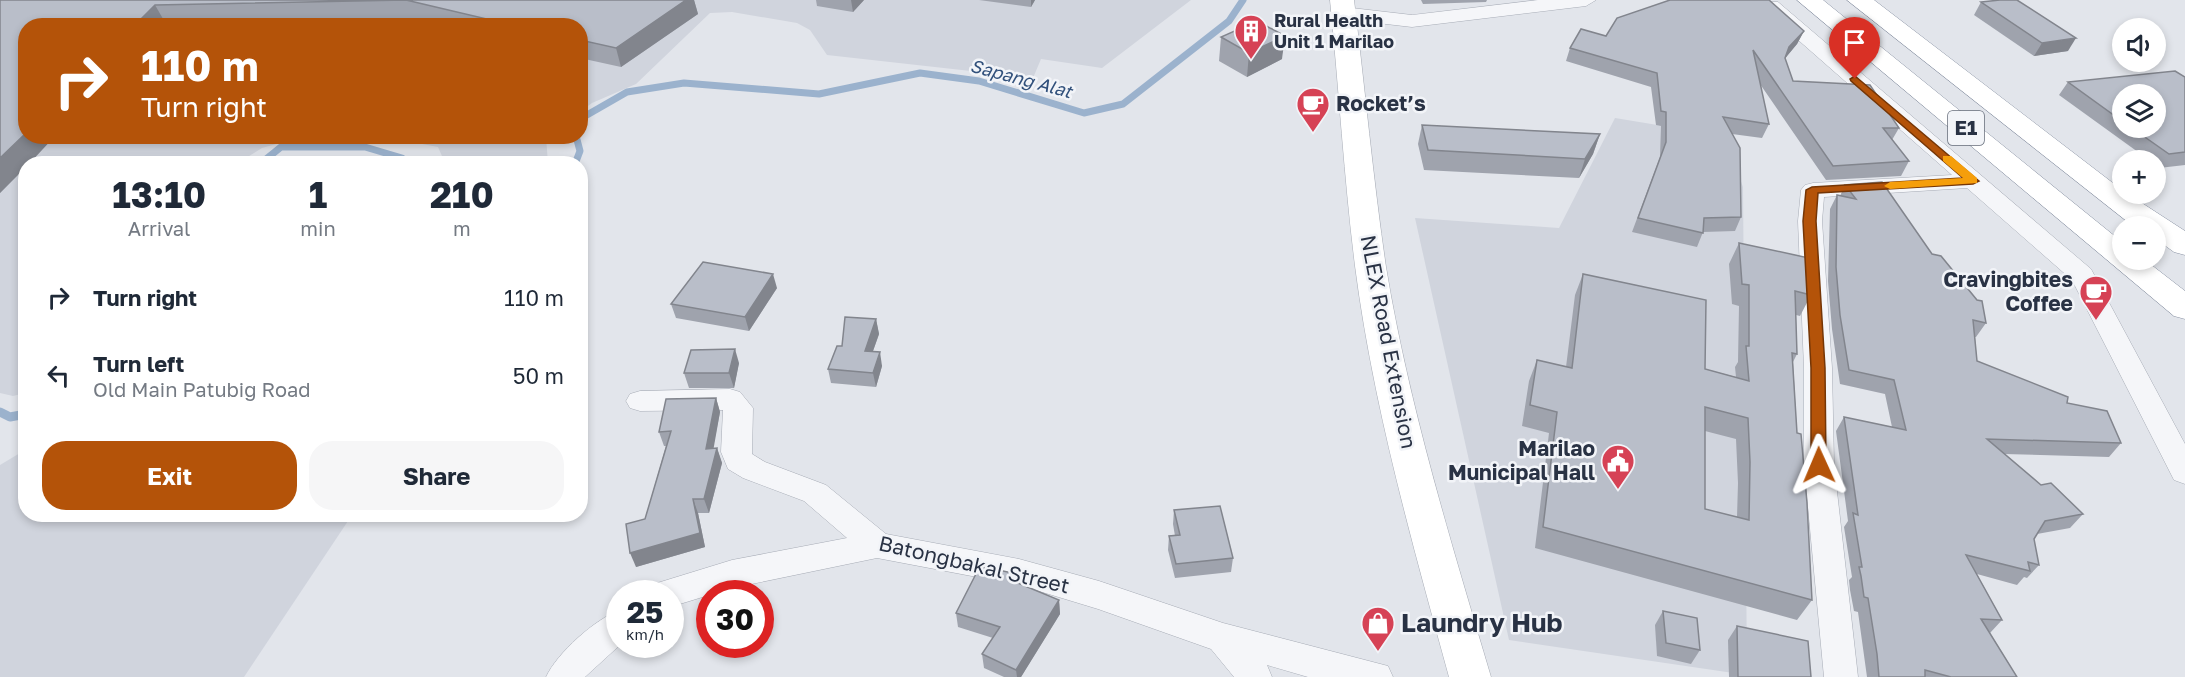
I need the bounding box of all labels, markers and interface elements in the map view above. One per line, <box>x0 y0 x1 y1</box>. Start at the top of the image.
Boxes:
place label: Rural Health Unit 1 Marilao <box>1274 9 1394 52</box>
building icon: Rural Health Unit 1 Marilao <box>1233 13 1269 60</box>
pin <box>1829 17 1880 79</box>
map controls <box>2112 18 2166 270</box>
button: sound <box>2112 18 2166 72</box>
icon: arrive <box>1838 26 1871 59</box>
text: 110 m <box>141 40 259 90</box>
icon: right <box>42 42 120 120</box>
water label: Sapang Alat <box>968 54 1076 103</box>
button: layers <box>2112 84 2166 138</box>
cafe icon: Rocket’s <box>1295 86 1331 133</box>
place label: Rocket’s <box>1336 90 1426 116</box>
text: Turn right <box>141 91 267 123</box>
road number: E1 <box>1948 111 1984 145</box>
button: + <box>2112 150 2166 204</box>
text: 13:10 <box>112 173 206 216</box>
text: 1 <box>309 173 327 216</box>
text: 210 <box>430 173 494 216</box>
text: Arrival <box>128 216 191 240</box>
text: min <box>300 216 336 240</box>
text: m <box>453 216 471 240</box>
button: − <box>2112 216 2166 270</box>
street label: NLEX Road Extension <box>1356 233 1422 451</box>
place label: Cravingbites Coffee <box>1943 266 2073 316</box>
cafe icon: Cravingbites Coffee <box>2078 274 2114 321</box>
icon: right <box>42 281 75 314</box>
text: Turn right <box>93 284 197 311</box>
text: 110 m <box>504 284 564 311</box>
text: Turn left <box>93 350 184 377</box>
icon: left <box>42 359 75 392</box>
text: 50 m <box>513 362 564 389</box>
text: Old Main Patubig Road <box>93 377 311 401</box>
position arrow <box>1787 433 1851 497</box>
place label: Marilao Municipal Hall <box>1448 435 1595 485</box>
button: Exit <box>42 441 297 510</box>
button: Share <box>309 441 564 510</box>
public building icon: Marilao Municipal Hall <box>1600 443 1636 490</box>
street label: Batongbakal Street <box>876 529 1072 599</box>
speed limit sign: 30 <box>696 580 774 658</box>
text: 25 <box>627 594 663 630</box>
shop icon: Laundry Hub <box>1360 605 1396 652</box>
place label: Laundry Hub <box>1401 607 1562 638</box>
text: km/h <box>626 625 664 643</box>

